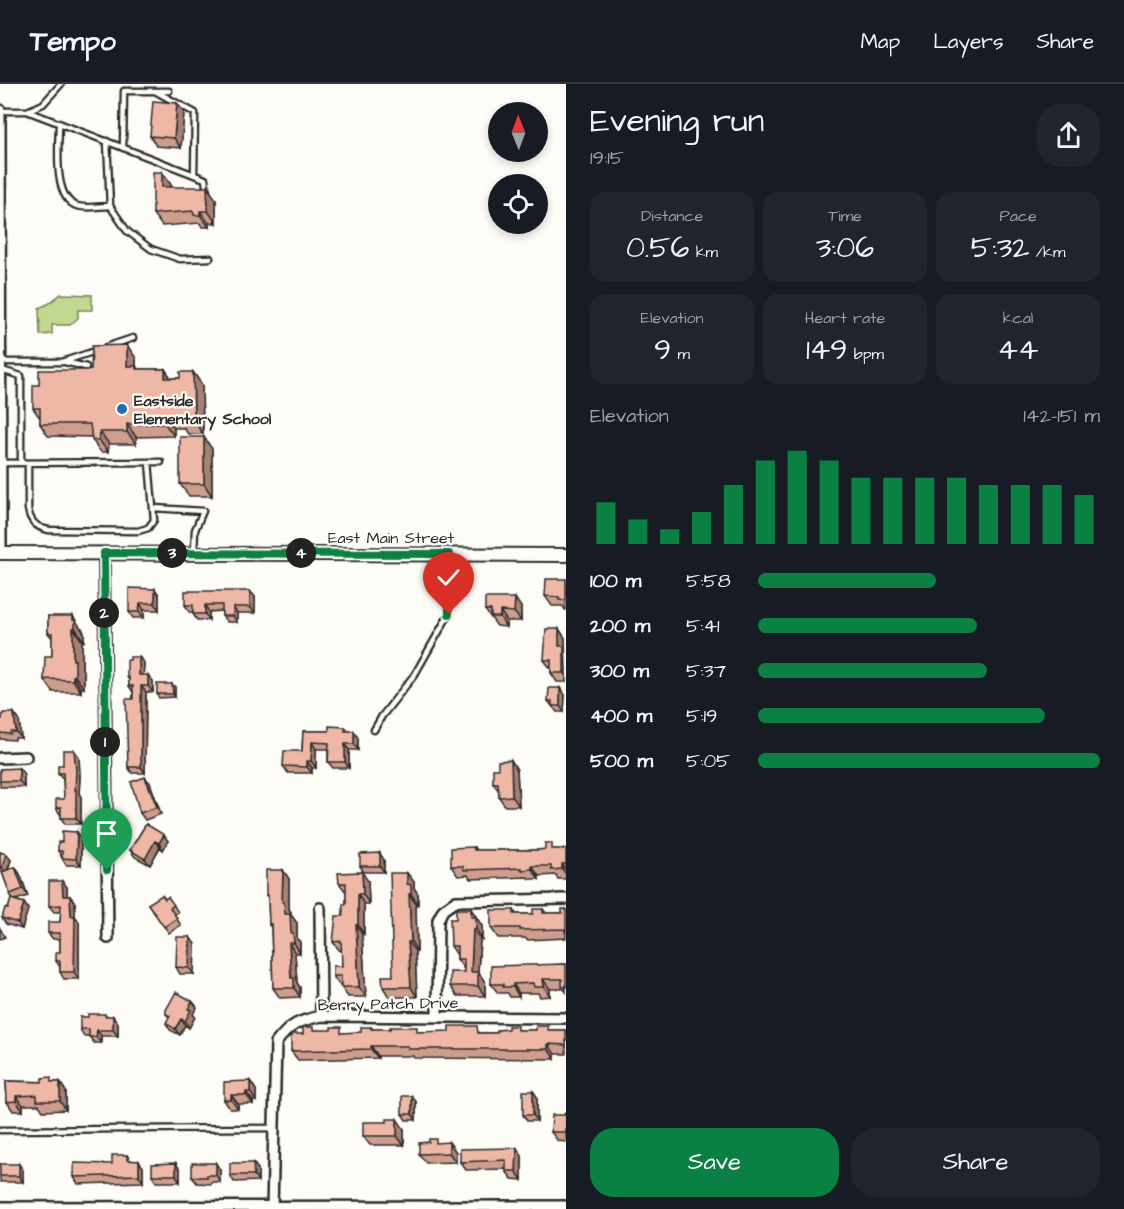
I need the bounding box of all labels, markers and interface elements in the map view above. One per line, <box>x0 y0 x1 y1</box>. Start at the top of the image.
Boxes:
text: Tempo <box>30 22 116 61</box>
text: Map <box>860 27 900 56</box>
text: Layers <box>933 27 1003 56</box>
text: Share <box>1036 27 1094 56</box>
text: Evening run <box>590 98 764 144</box>
north arrow <box>488 102 548 162</box>
map controls <box>488 102 548 234</box>
button: share <box>1037 104 1100 167</box>
text: 19:15 <box>590 144 624 172</box>
button: locate <box>488 174 548 234</box>
text: Distance <box>641 205 703 227</box>
text: Time <box>828 205 862 227</box>
text: Pace <box>999 205 1037 227</box>
text: 0.56 <box>626 227 689 269</box>
text: 3:06 <box>816 227 874 269</box>
text: 5:32 <box>971 227 1029 269</box>
text: km <box>689 241 718 263</box>
text: /km <box>1029 241 1065 263</box>
text: Elevation <box>641 307 703 329</box>
text: Heart rate <box>805 307 885 329</box>
text: kcal <box>1003 307 1033 329</box>
text: 9 <box>654 329 671 371</box>
text: 149 <box>806 329 847 371</box>
text: 44 <box>998 329 1038 371</box>
text: m <box>671 343 690 365</box>
text: bpm <box>847 343 884 365</box>
place label: Eastside Elementary School <box>134 390 272 431</box>
marker: Eastside Elementary School <box>115 402 129 416</box>
text: Elevation <box>590 402 669 430</box>
text: 142–151 m <box>1023 402 1100 430</box>
street label: East Main Street <box>328 527 455 549</box>
pin: 3 <box>157 538 187 568</box>
pin: 4 <box>286 538 316 568</box>
text: 3 <box>168 542 176 564</box>
text: 4 <box>296 542 306 564</box>
pin <box>423 552 474 614</box>
icon: check <box>432 561 465 594</box>
text: 100 m <box>590 567 641 595</box>
text: 5:58 <box>686 567 731 595</box>
pin: 2 <box>89 598 119 628</box>
text: 2 <box>99 602 109 624</box>
text: 200 m <box>590 612 650 640</box>
text: 5:41 <box>686 612 720 640</box>
text: 300 m <box>590 657 649 685</box>
text: 5:37 <box>686 657 726 685</box>
text: 400 m <box>590 702 652 730</box>
text: 5:19 <box>686 702 717 730</box>
pin: 1 <box>90 727 120 757</box>
text: 1 <box>104 731 106 753</box>
text: 500 m <box>590 747 653 775</box>
text: 5:05 <box>686 747 730 775</box>
pin <box>81 808 132 870</box>
icon: arrive <box>90 817 123 850</box>
street label: Berry Patch Drive <box>317 992 459 1017</box>
button: Save <box>590 1128 839 1197</box>
button: Share <box>851 1128 1100 1197</box>

